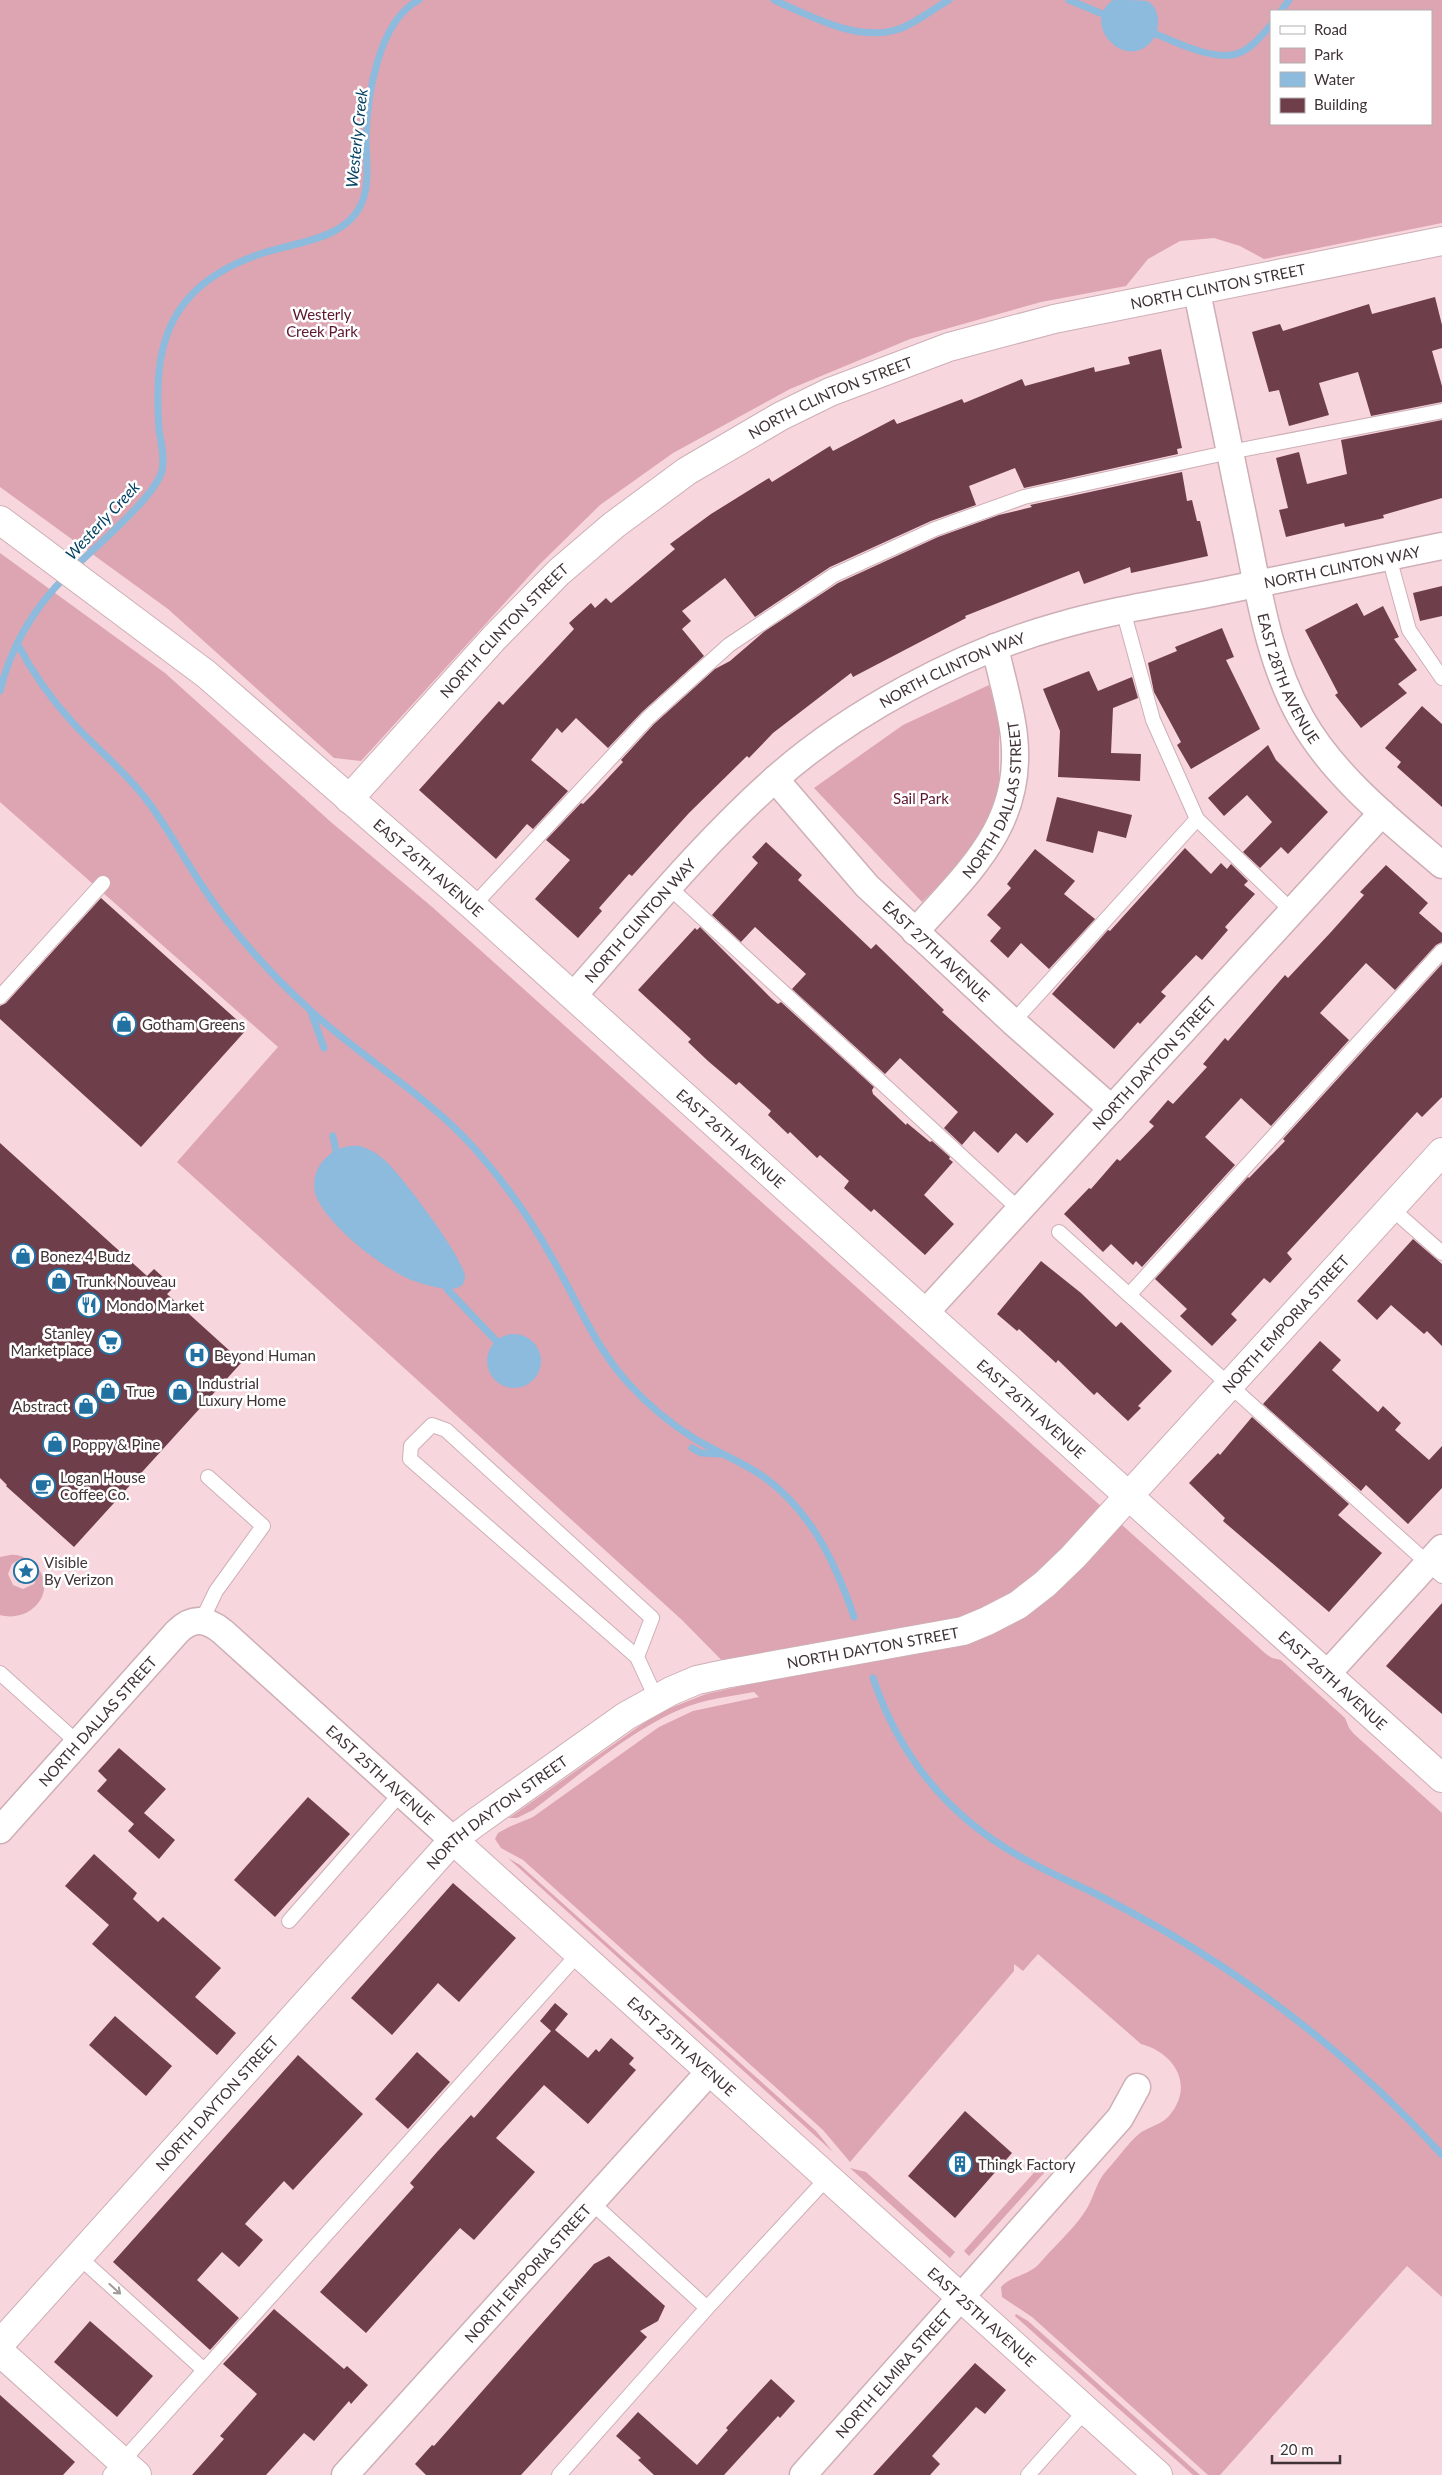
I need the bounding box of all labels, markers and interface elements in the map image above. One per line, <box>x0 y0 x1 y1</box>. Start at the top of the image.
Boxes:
legend <box>1270 10 1432 125</box>
text: Road <box>1314 20 1347 38</box>
text: Park <box>1314 45 1344 63</box>
text: Water <box>1314 70 1355 88</box>
water label: Westerly Creek <box>341 87 371 189</box>
text: Building <box>1314 95 1367 113</box>
street label: NORTH CLINTON STREET <box>1129 260 1307 312</box>
park label: Westerly Creek Park <box>286 305 358 340</box>
street label: NORTH CLINTON STREET <box>745 353 915 442</box>
water label: Westerly Creek <box>61 477 143 563</box>
street label: NORTH CLINTON WAY <box>1262 542 1422 591</box>
street label: NORTH CLINTON STREET <box>436 559 572 701</box>
street label: EAST 28TH AVENUE <box>1254 611 1323 747</box>
street label: NORTH CLINTON WAY <box>876 628 1028 711</box>
street label: NORTH DALLAS STREET <box>958 720 1024 882</box>
park label: Sail Park <box>893 789 949 807</box>
street label: EAST 26TH AVENUE <box>370 815 487 920</box>
street label: NORTH CLINTON WAY <box>580 854 700 986</box>
street label: EAST 27TH AVENUE <box>879 896 994 1005</box>
street label: NORTH DAYTON STREET <box>1088 992 1219 1133</box>
shop icon: Gotham Greens <box>111 1011 137 1037</box>
place label: Gotham Greens <box>142 1015 245 1033</box>
street label: EAST 26TH AVENUE <box>673 1085 789 1192</box>
shop icon: Bonez 4 Budz <box>10 1243 36 1269</box>
place label: Bonez 4 Budz <box>40 1247 131 1265</box>
street label: NORTH EMPORIA STREET <box>1218 1251 1353 1397</box>
shop icon: Trunk Nouveau <box>46 1268 72 1294</box>
place label: Trunk Nouveau <box>76 1272 176 1290</box>
restaurant icon: Mondo Market <box>76 1292 102 1318</box>
place label: Mondo Market <box>106 1296 205 1314</box>
place label: Stanley Marketplace <box>11 1324 92 1359</box>
supermarket icon: Stanley Marketplace <box>97 1329 123 1355</box>
hospital icon: Beyond Human <box>184 1342 210 1368</box>
place label: Beyond Human <box>214 1346 316 1364</box>
street label: EAST 26TH AVENUE <box>973 1355 1089 1462</box>
place label: Industrial Luxury Home <box>198 1374 286 1409</box>
shop icon: True <box>95 1378 121 1404</box>
shop icon: Industrial Luxury Home <box>167 1379 193 1405</box>
place label: True <box>126 1382 155 1400</box>
shop icon: Abstract <box>73 1393 99 1419</box>
place label: Abstract <box>12 1397 69 1415</box>
shop icon: Poppy & Pine <box>42 1431 68 1457</box>
place label: Poppy & Pine <box>72 1435 160 1453</box>
place label: Logan House Coffee Co. <box>60 1468 146 1503</box>
cafe icon: Logan House Coffee Co. <box>30 1473 56 1499</box>
place label: Visible By Verizon <box>44 1553 114 1588</box>
place icon: Visible By Verizon <box>13 1558 39 1584</box>
street label: NORTH DAYTON STREET <box>785 1623 960 1672</box>
street label: EAST 26TH AVENUE <box>1275 1627 1391 1733</box>
street label: NORTH DALLAS STREET <box>35 1652 160 1790</box>
street label: EAST 25TH AVENUE <box>323 1721 438 1828</box>
street label: NORTH DAYTON STREET <box>422 1751 571 1873</box>
street label: EAST 25TH AVENUE <box>624 1993 740 2100</box>
street label: NORTH DAYTON STREET <box>152 2032 282 2174</box>
building icon: Thingk Factory <box>947 2151 973 2177</box>
place label: Thingk Factory <box>978 2155 1076 2173</box>
street label: NORTH EMPORIA STREET <box>460 2200 594 2346</box>
street label: EAST 25TH AVENUE <box>924 2263 1040 2370</box>
one-way arrow <box>109 2283 122 2295</box>
street label: NORTH ELMIRA STREET <box>831 2305 955 2442</box>
scale bar <box>1272 2432 1340 2464</box>
text: 20 m <box>1280 2440 1314 2458</box>

